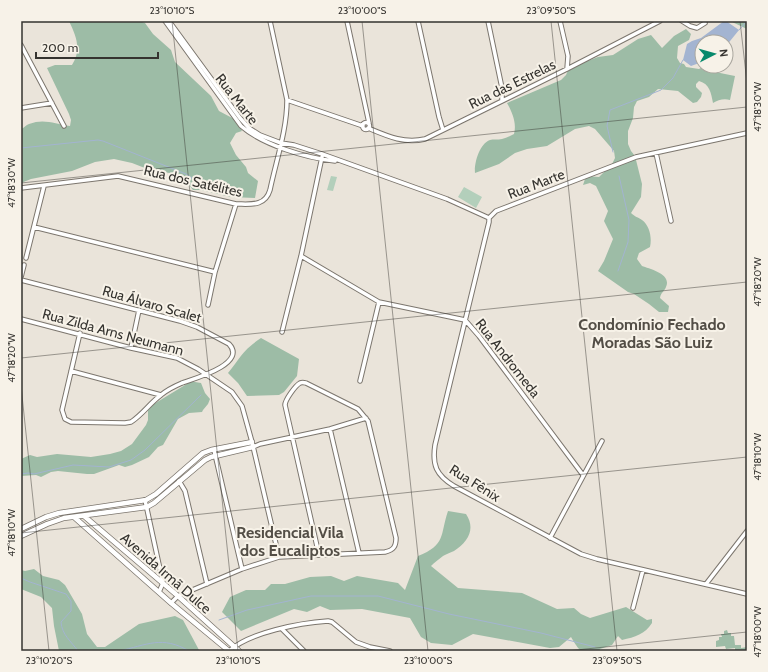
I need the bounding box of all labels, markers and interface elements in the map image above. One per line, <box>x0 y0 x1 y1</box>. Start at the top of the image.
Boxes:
text: 23°10'10"S <box>150 4 195 17</box>
text: 23°10'00"S <box>338 4 386 17</box>
text: 23°09'50"S <box>526 4 576 17</box>
scale bar <box>36 34 158 60</box>
north arrow <box>694 34 734 74</box>
text: 200 m <box>42 40 78 55</box>
text: N <box>717 48 731 58</box>
street label: Rua das Estrelas <box>466 55 559 113</box>
street label: Rua Marte <box>212 70 262 128</box>
text: 47°18'30"W <box>751 82 764 132</box>
text: 47°18'30"W <box>5 158 18 208</box>
street label: Rua dos Satélites <box>142 161 244 201</box>
street label: Rua Marte <box>505 165 567 203</box>
text: 47°18'20"W <box>751 257 764 307</box>
street label: Rua Álvaro Scalet <box>100 281 204 327</box>
street label: Rua Zilda Arns Neumann <box>40 304 186 360</box>
street label: Rua Andromeda <box>471 315 545 401</box>
district label: Condomínio Fechado Moradas São Luiz <box>578 315 726 352</box>
text: 47°18'20"W <box>5 333 18 383</box>
text: 47°18'10"W <box>751 433 764 481</box>
street label: Rua Fênix <box>446 460 504 506</box>
text: 47°18'10"W <box>5 509 18 557</box>
district label: Residencial Vila dos Eucaliptos <box>236 523 344 560</box>
street label: Avenida Irmã Dulce <box>117 529 215 617</box>
text: 47°18'00"W <box>751 606 764 658</box>
text: 23°10'20"S <box>26 654 73 667</box>
text: 23°10'10"S <box>216 654 261 667</box>
text: 23°10'00"S <box>404 654 452 667</box>
text: 23°09'50"S <box>592 654 642 667</box>

